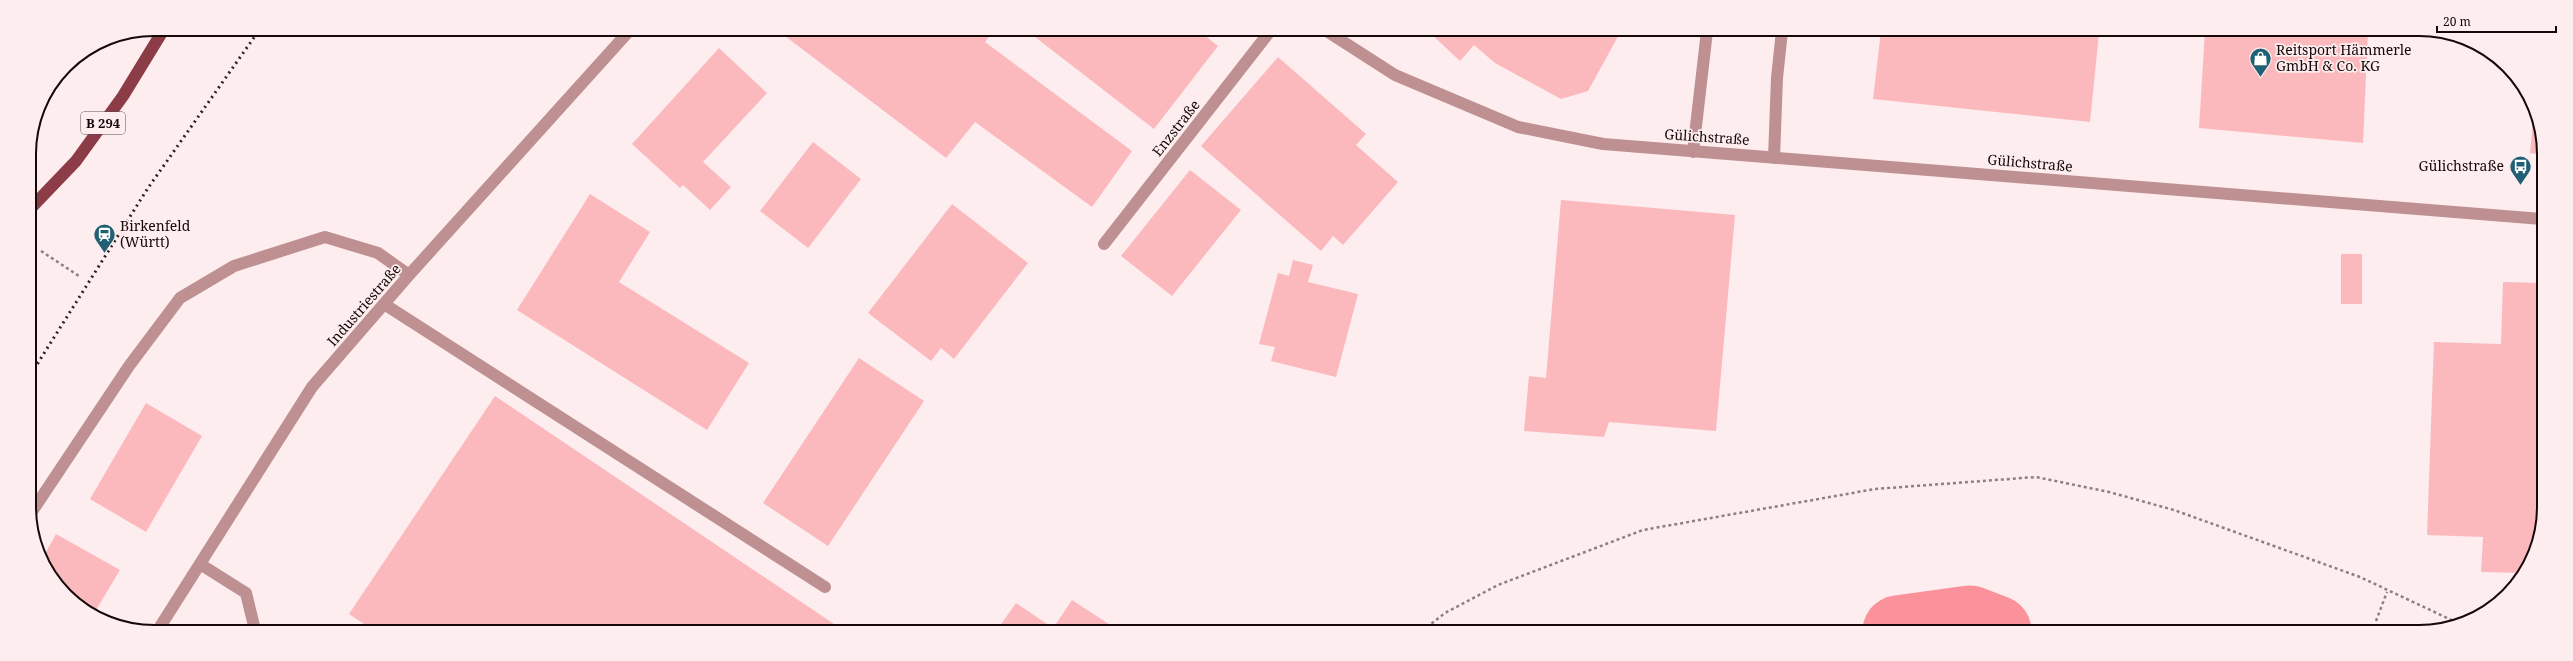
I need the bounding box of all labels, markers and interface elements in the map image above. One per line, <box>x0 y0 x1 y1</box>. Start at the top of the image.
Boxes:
scale bar <box>2437 8 2556 34</box>
text: 20 m <box>2443 13 2471 30</box>
place label: Reitsport Hämmerle GmbH & Co. KG <box>2276 40 2412 75</box>
shop icon: Reitsport Hämmerle GmbH & Co. KG <box>2247 45 2273 78</box>
street label: Enzstraße <box>1148 95 1204 160</box>
road number: B 294 <box>81 112 125 134</box>
street label: Gülichstraße <box>1664 124 1750 149</box>
street label: Gülichstraße <box>1987 149 2073 176</box>
bus stop icon: Gülichstraße <box>2507 153 2533 186</box>
place label: Gülichstraße <box>2419 156 2504 175</box>
place label: Birkenfeld (Württ) <box>120 216 191 251</box>
station icon: Birkenfeld (Württ) <box>91 221 117 254</box>
street label: Industriestraße <box>323 259 405 350</box>

